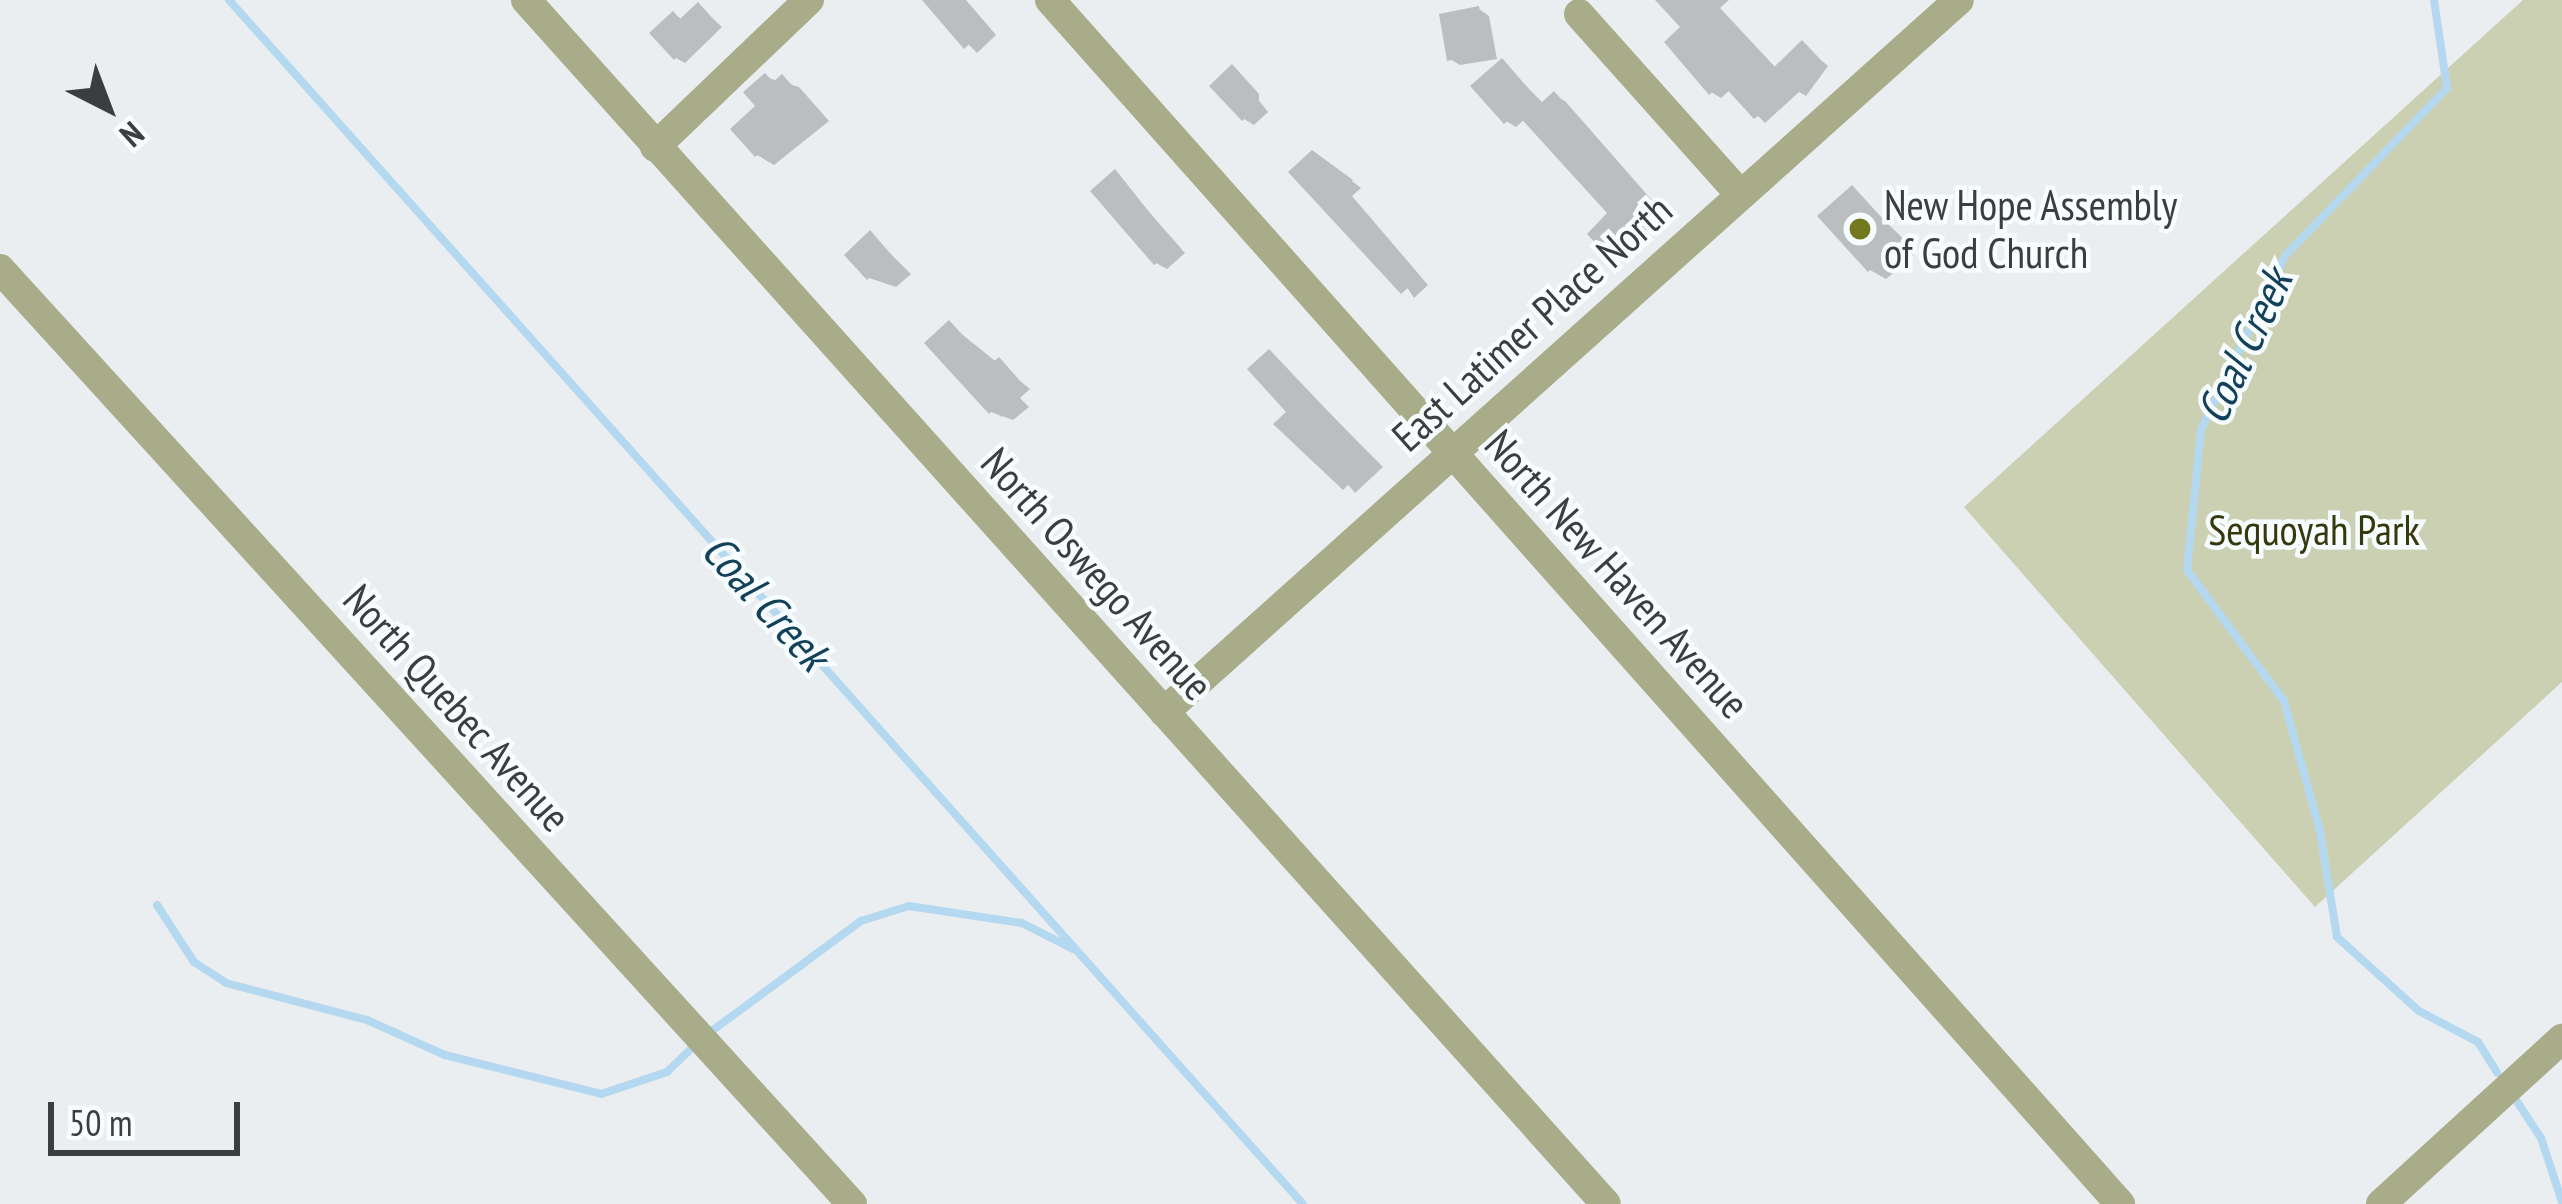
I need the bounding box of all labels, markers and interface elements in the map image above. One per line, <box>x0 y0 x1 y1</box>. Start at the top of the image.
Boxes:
north arrow <box>48 48 168 168</box>
text: N <box>111 113 153 157</box>
place label: New Hope Assembly of God Church <box>1884 180 2179 278</box>
street label: East Latimer Place North <box>1382 184 1682 462</box>
marker: New Hope Assembly of God Church <box>1847 216 1873 242</box>
water label: Coal Creek <box>2185 261 2303 431</box>
street label: North New Haven Avenue <box>1474 419 1760 729</box>
street label: North Oswego Avenue <box>970 437 1224 711</box>
park label: Sequoyah Park <box>2208 505 2420 555</box>
water label: Coal Creek <box>691 523 841 681</box>
street label: North Quebec Avenue <box>333 574 581 842</box>
scale bar <box>54 1078 246 1152</box>
text: 50 m <box>69 1099 132 1146</box>

